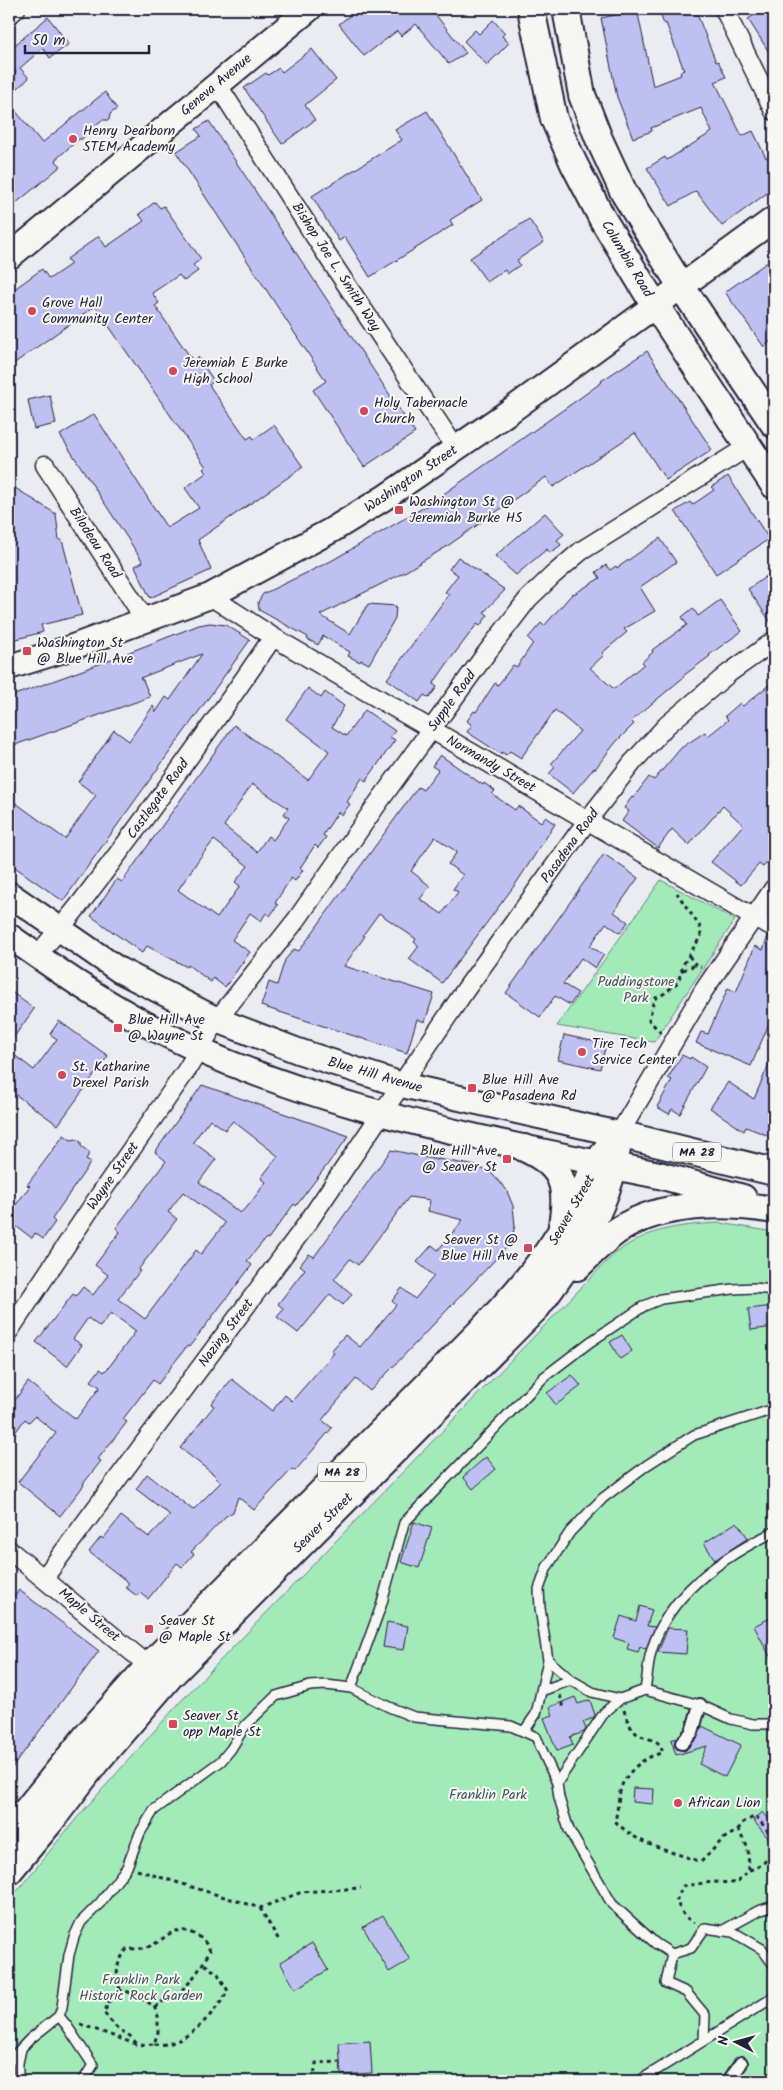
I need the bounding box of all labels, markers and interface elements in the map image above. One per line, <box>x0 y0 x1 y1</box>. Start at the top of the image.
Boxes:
scale bar <box>25 22 149 54</box>
text: 50 m <box>32 29 66 53</box>
street label: Geneva Avenue <box>175 48 257 122</box>
place label: Henry Dearborn STEM Academy <box>83 120 176 158</box>
marker: Henry Dearborn STEM Academy <box>67 133 79 145</box>
street label: Bishop Joe L. Smith Way <box>286 198 386 336</box>
street label: Columbia Road <box>595 216 659 303</box>
place label: Grove Hall Community Center <box>42 292 154 330</box>
marker: Grove Hall Community Center <box>26 305 38 317</box>
place label: Jeremiah E Burke High School <box>183 352 289 390</box>
marker: Jeremiah E Burke High School <box>167 365 179 377</box>
place label: Holy Tabernacle Church <box>374 392 468 430</box>
marker: Holy Tabernacle Church <box>358 405 370 417</box>
street label: Washington Street <box>360 439 463 519</box>
place label: Washington St @ Jeremiah Burke HS <box>409 491 523 529</box>
street label: Bilodeau Road <box>63 502 127 584</box>
marker: Washington St @ Jeremiah Burke HS <box>393 504 405 516</box>
place label: Washington St @ Blue Hill Ave <box>37 632 134 670</box>
marker: Washington St @ Blue Hill Ave <box>21 645 33 657</box>
street label: Supple Road <box>422 665 482 736</box>
street label: Normandy Street <box>442 729 540 799</box>
street label: Castlegate Road <box>121 753 195 844</box>
street label: Pasadena Road <box>535 803 605 888</box>
park label: Puddingstone Park <box>597 971 675 1009</box>
place label: Blue Hill Ave @ Wayne St <box>128 1009 206 1047</box>
marker: Blue Hill Ave @ Wayne St <box>112 1022 124 1034</box>
place label: Tire Tech Service Center <box>592 1033 678 1071</box>
marker: Tire Tech Service Center <box>576 1046 588 1058</box>
street label: Blue Hill Avenue <box>325 1051 426 1099</box>
place label: St. Katharine Drexel Parish <box>72 1056 151 1094</box>
marker: St. Katharine Drexel Parish <box>56 1069 68 1081</box>
place label: Blue Hill Ave @ Pasadena Rd <box>482 1069 577 1107</box>
marker: Blue Hill Ave @ Pasadena Rd <box>466 1082 478 1094</box>
street label: Wayne Street <box>81 1137 145 1215</box>
place label: Blue Hill Ave @ Seaver St <box>420 1140 498 1178</box>
road number: MA 28 <box>673 1142 721 1162</box>
marker: Blue Hill Ave @ Seaver St <box>501 1153 513 1165</box>
street label: Seaver Street <box>543 1170 601 1249</box>
place label: Seaver St @ Blue Hill Ave <box>441 1229 519 1267</box>
marker: Seaver St @ Blue Hill Ave <box>522 1242 534 1254</box>
street label: Nazing Street <box>193 1294 259 1372</box>
road number: MA 28 <box>318 1462 366 1481</box>
street label: Seaver Street <box>288 1487 359 1558</box>
street label: Maple Street <box>53 1582 125 1648</box>
place label: Seaver St @ Maple St <box>159 1610 231 1648</box>
marker: Seaver St @ Maple St <box>143 1623 155 1635</box>
place label: Seaver St opp Maple St <box>183 1705 261 1743</box>
marker: Seaver St opp Maple St <box>167 1718 179 1730</box>
park label: Franklin Park <box>449 1784 527 1806</box>
place label: African Lion <box>688 1792 760 1814</box>
marker: African Lion <box>672 1797 684 1809</box>
park label: Franklin Park Historic Rock Garden <box>79 1969 203 2007</box>
north arrow <box>710 2018 760 2068</box>
text: N <box>713 2035 735 2046</box>

